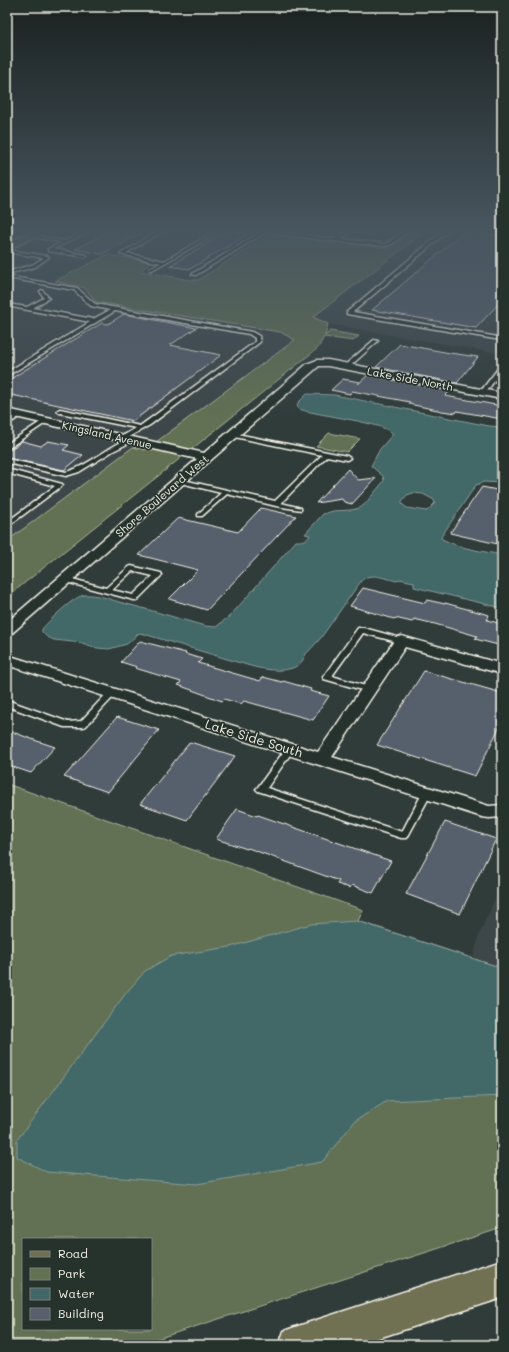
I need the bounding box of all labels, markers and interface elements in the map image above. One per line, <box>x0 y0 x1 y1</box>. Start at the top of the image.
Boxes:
street label: Lake Side North <box>366 363 454 394</box>
street label: Kingsland Avenue <box>61 417 154 452</box>
street label: Shore Boulevard West <box>112 451 212 540</box>
street label: Lake Side South <box>203 715 305 760</box>
legend <box>22 1238 152 1330</box>
text: Road <box>58 1245 88 1261</box>
text: Park <box>58 1265 85 1281</box>
text: Water <box>58 1285 95 1301</box>
text: Building <box>58 1305 104 1321</box>

